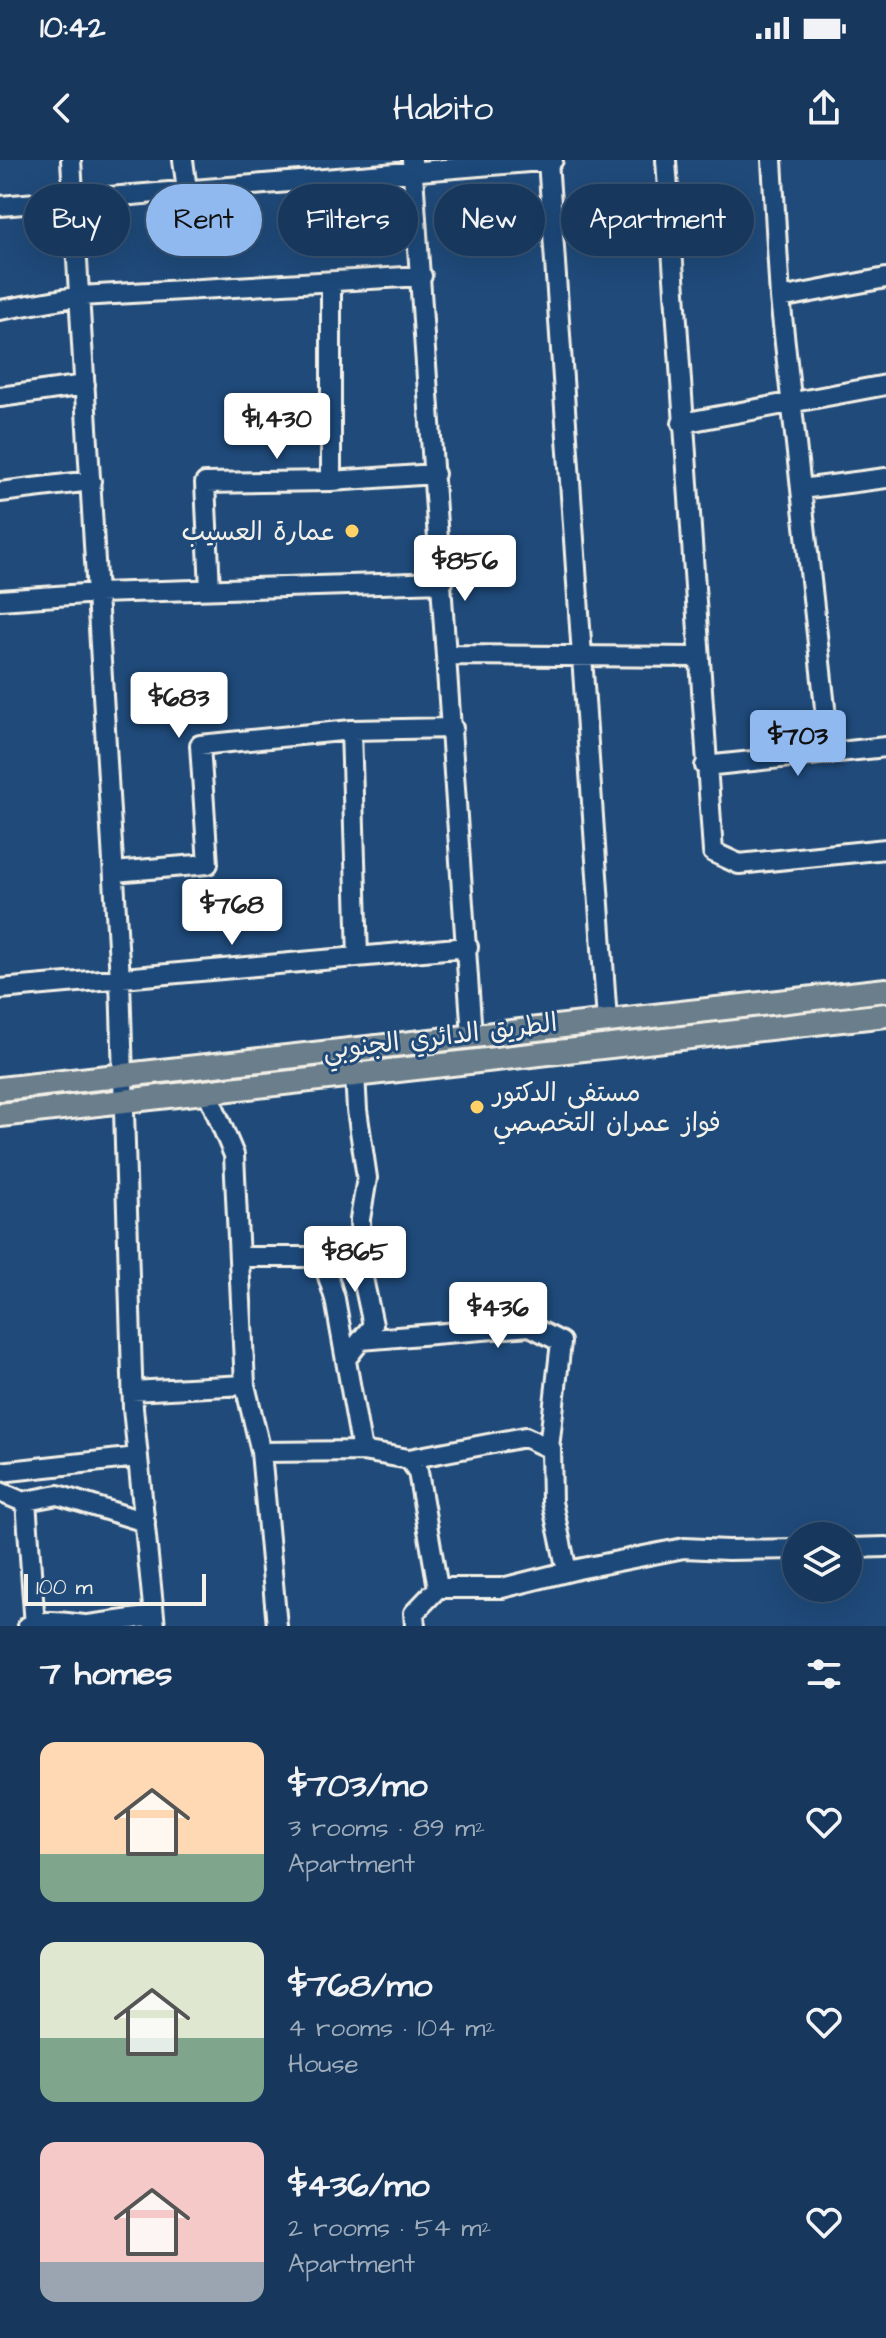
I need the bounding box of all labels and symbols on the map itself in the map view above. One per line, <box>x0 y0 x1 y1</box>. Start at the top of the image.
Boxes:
pin: $1,430 <box>212 393 342 461</box>
place label: عمارة العسيب <box>182 514 336 550</box>
marker: عمارة العسيب <box>343 522 361 540</box>
pin: $856 <box>418 535 512 603</box>
pin: $683 <box>132 672 226 740</box>
pin: $703 <box>751 710 845 778</box>
pin: $768 <box>185 879 279 947</box>
street label: الطريق الدائري الجنوبي <box>321 1005 560 1073</box>
place label: مستفى الدكتور فواز عمران التخصصي <box>491 1075 721 1145</box>
marker: مستفى الدكتور فواز عمران التخصصي <box>468 1098 486 1116</box>
pin: $865 <box>308 1226 402 1294</box>
pin: $436 <box>451 1282 545 1350</box>
scale bar <box>24 1570 206 1606</box>

